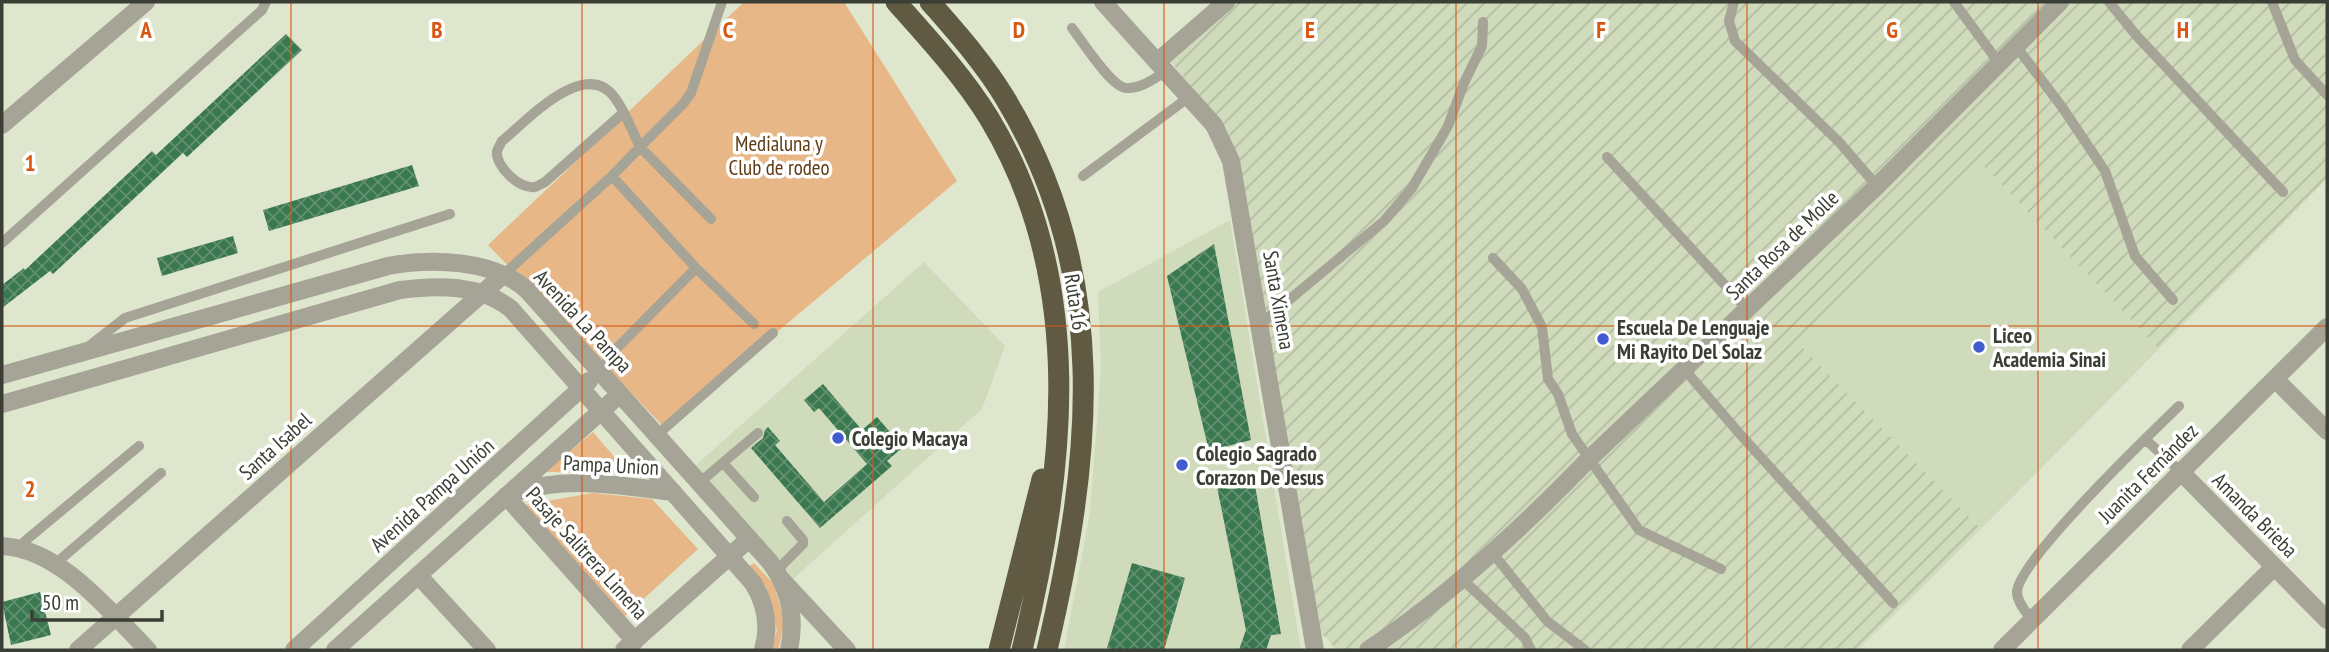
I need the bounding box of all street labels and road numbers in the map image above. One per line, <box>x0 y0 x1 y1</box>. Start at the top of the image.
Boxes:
street label: Santa Rosa de Molle <box>1720 184 1844 306</box>
street label: Santa Ximena <box>1257 249 1301 351</box>
street label: Avenida La Pampa <box>528 264 638 378</box>
street label: Ruta 16 <box>1058 272 1094 332</box>
street label: Santa Isabel <box>233 406 317 486</box>
street label: Juanita Fernández <box>2092 417 2204 529</box>
street label: Avenida Pampa Unión <box>364 432 500 558</box>
street label: Pampa Union <box>562 449 660 481</box>
street label: Amanda Brieba <box>2207 467 2303 563</box>
street label: Pasaje Salitrera Limeña <box>520 481 654 625</box>

